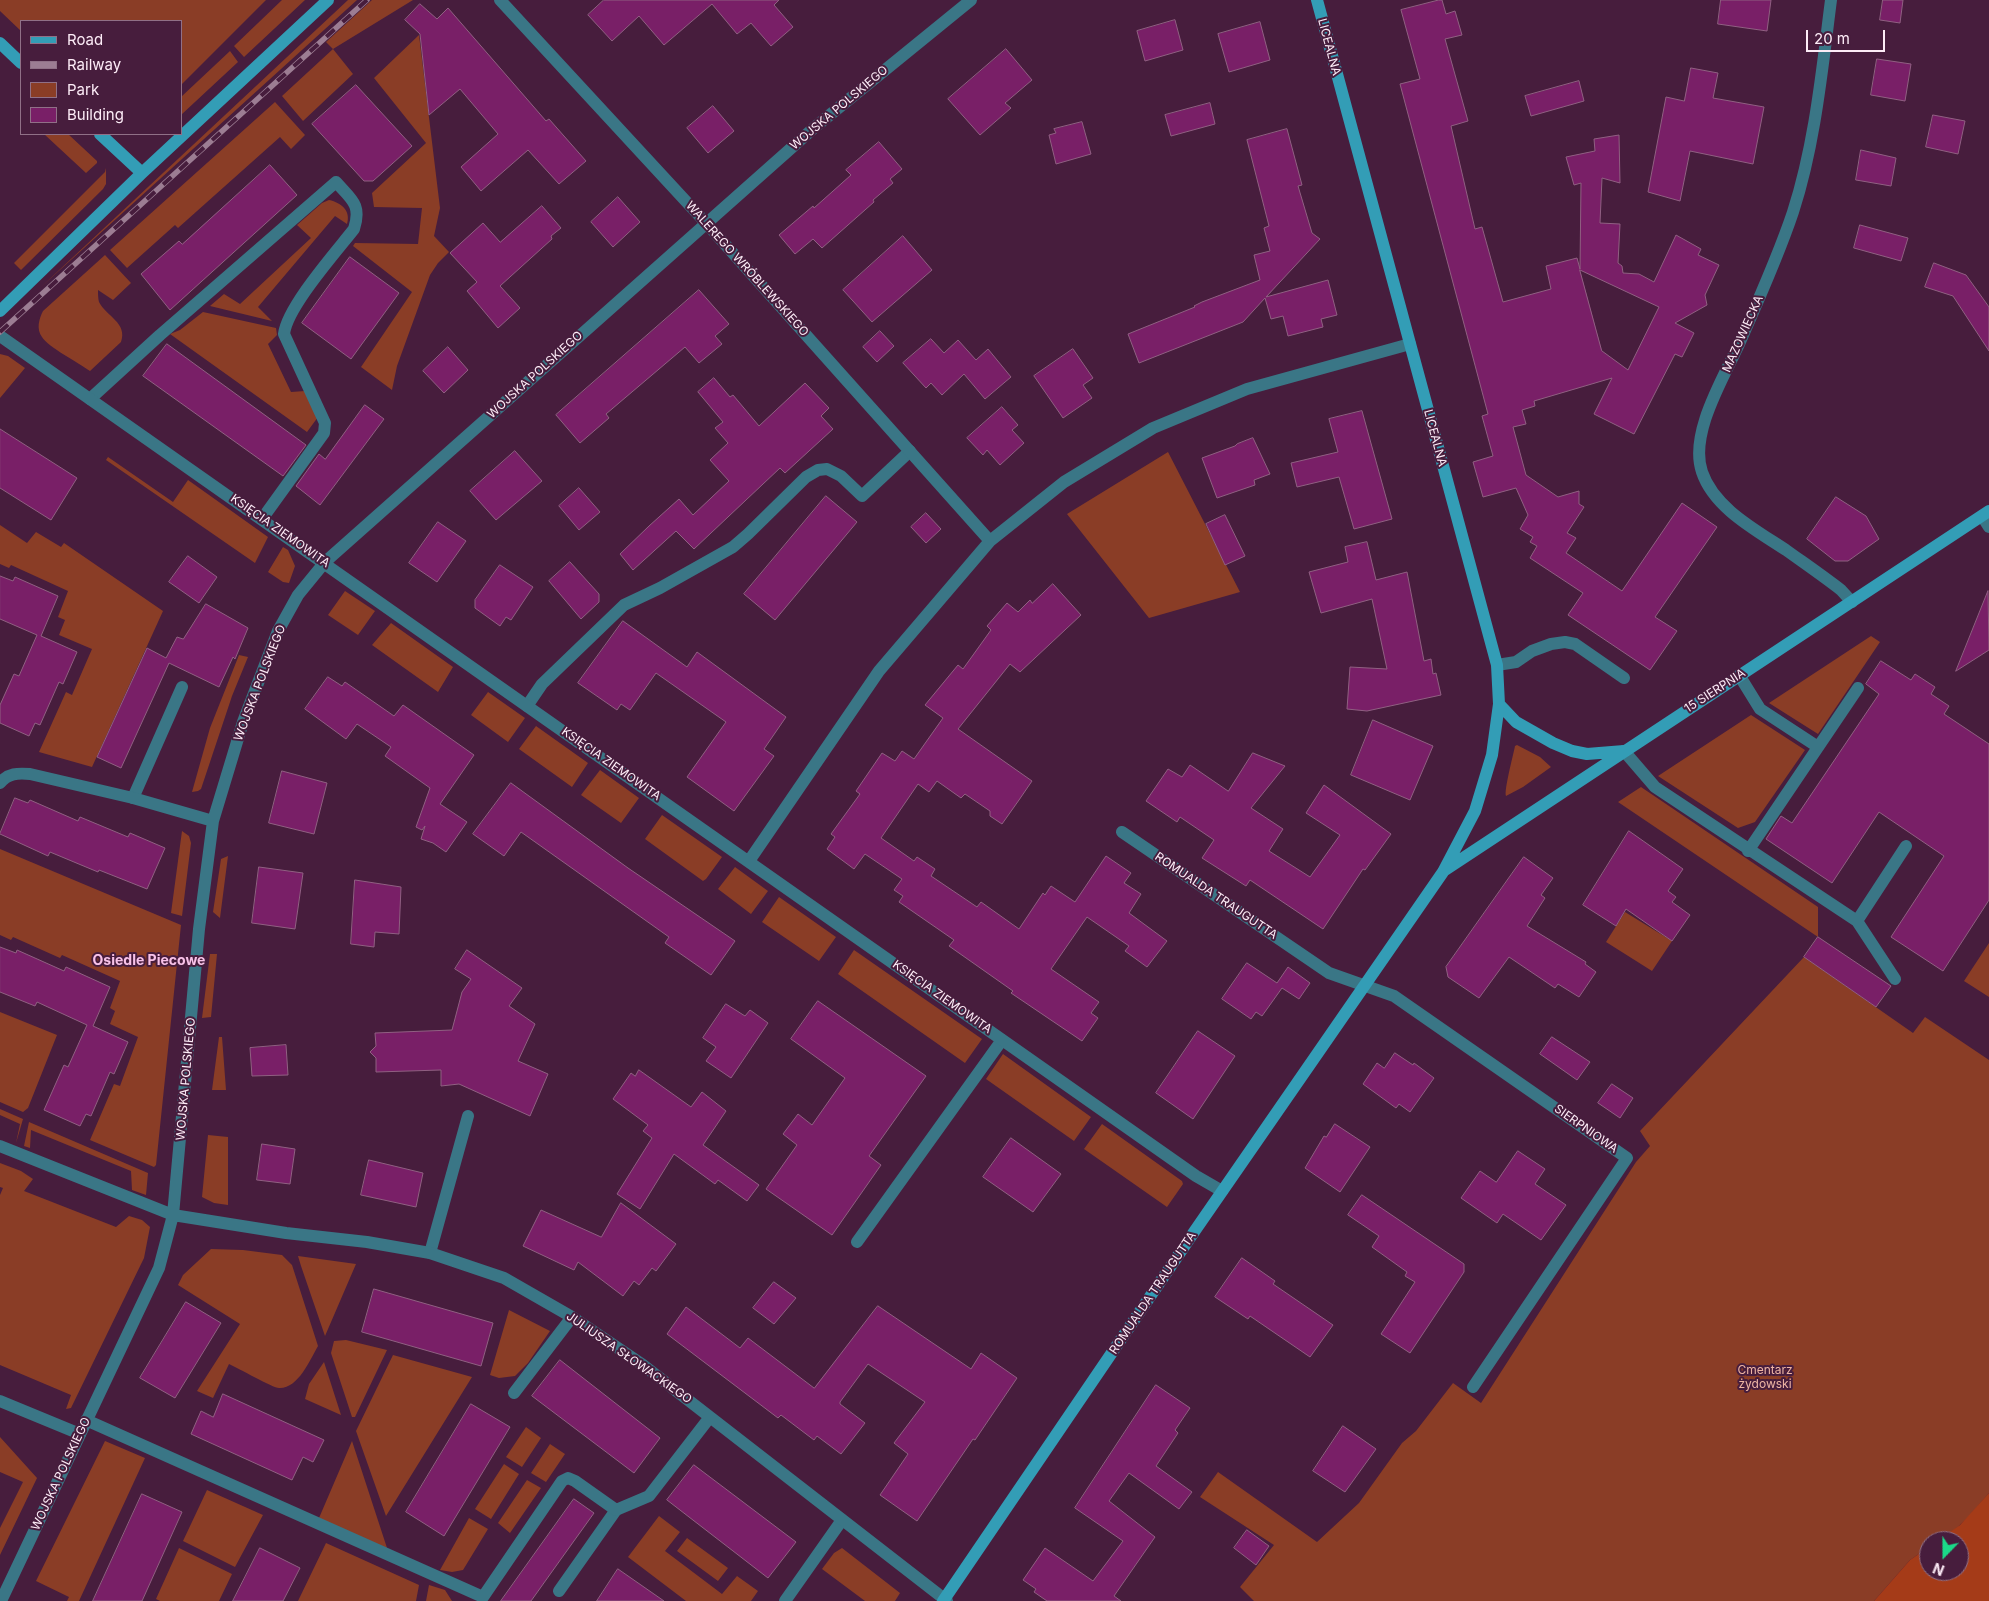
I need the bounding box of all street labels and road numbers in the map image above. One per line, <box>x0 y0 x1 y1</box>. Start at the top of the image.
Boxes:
street label: LICEALNA <box>1314 17 1344 77</box>
street label: WOJSKA POLSKIEGO <box>787 63 891 153</box>
street label: WALEREGO WRÓBLEWSKIEGO <box>683 199 811 339</box>
street label: MAZOWIECKA <box>1720 293 1766 375</box>
street label: WOJSKA POLSKIEGO <box>484 328 586 422</box>
street label: LICEALNA <box>1420 408 1450 468</box>
street label: KSIĘCIA ZIEMOWITA <box>228 491 332 571</box>
street label: WOJSKA POLSKIEGO <box>231 623 289 743</box>
street label: 15 SIERPNIA <box>1682 666 1748 716</box>
street label: KSIĘCIA ZIEMOWITA <box>559 724 663 804</box>
street label: ROMUALDA TRAUGUTTA <box>1152 850 1280 942</box>
street label: KSIĘCIA ZIEMOWITA <box>890 957 994 1037</box>
street label: WOJSKA POLSKIEGO <box>173 1017 199 1141</box>
street label: SIERPNIOWA <box>1551 1102 1621 1156</box>
street label: ROMUALDA TRAUGUTTA <box>1107 1229 1199 1357</box>
street label: JULIUSZA SŁOWACKIEGO <box>564 1309 694 1407</box>
street label: WOJSKA POLSKIEGO <box>28 1415 94 1533</box>

